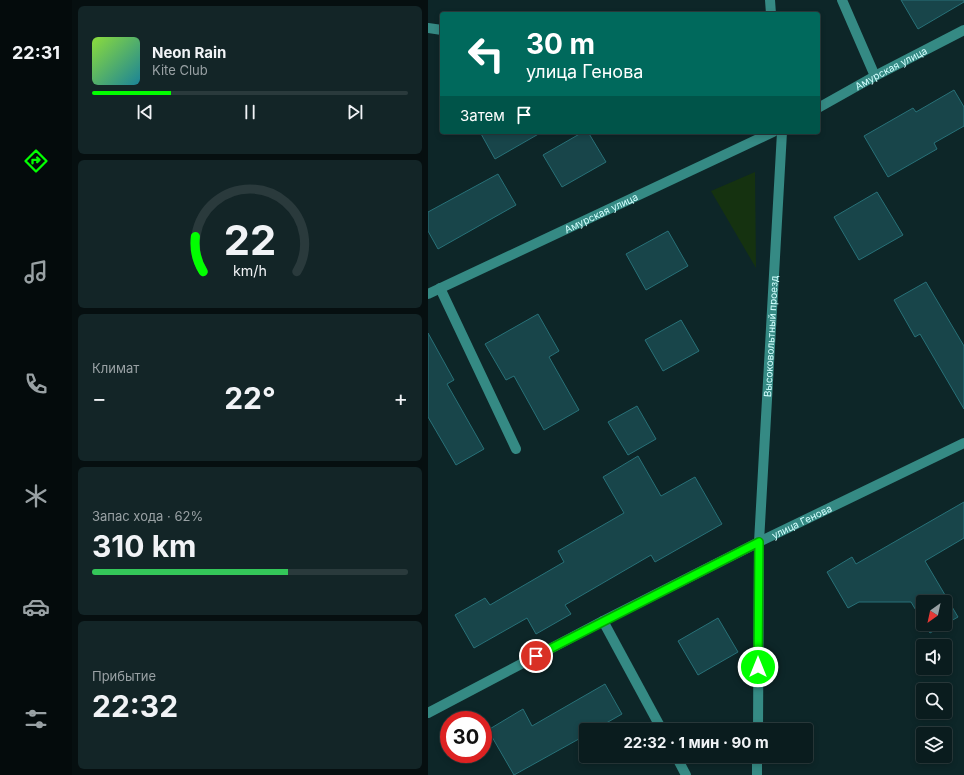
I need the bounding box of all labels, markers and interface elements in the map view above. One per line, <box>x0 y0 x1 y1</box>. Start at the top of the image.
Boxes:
text: 30 m <box>526 27 595 61</box>
icon: left <box>460 28 512 80</box>
text: 22:31 <box>12 42 60 63</box>
text: Neon Rain <box>152 43 226 62</box>
street label: Амурская улица <box>853 44 929 92</box>
text: улица Генова <box>526 61 643 82</box>
text: Kite Club <box>152 62 208 78</box>
icon: previous <box>134 101 156 123</box>
icon: pause <box>239 101 261 123</box>
icon: next <box>344 101 366 123</box>
icon: arrive <box>513 104 535 126</box>
text: Затем <box>460 106 505 125</box>
icon: directions <box>22 147 50 175</box>
street label: Амурская улица <box>562 190 640 235</box>
text: 22 <box>224 214 276 264</box>
icon: music <box>22 258 50 286</box>
text: km/h <box>233 261 267 278</box>
street label: Высоковольтный проезд <box>761 275 780 397</box>
text: Климат <box>92 360 139 376</box>
icon: phone <box>22 370 50 398</box>
text: 22° <box>224 380 276 416</box>
text: − <box>92 385 107 411</box>
text: + <box>393 385 408 411</box>
icon: climate <box>22 482 50 510</box>
street label: улица Генова <box>770 502 834 541</box>
text: Запас хода · 62% <box>92 508 203 524</box>
text: 310 km <box>92 528 196 564</box>
icon: car <box>22 593 50 621</box>
north arrow <box>916 595 952 631</box>
map controls <box>916 595 952 763</box>
pin <box>519 639 553 673</box>
button: sound <box>916 639 952 675</box>
icon: arrive <box>525 645 547 667</box>
position arrow <box>737 646 779 688</box>
text: Прибытие <box>92 668 156 684</box>
button: search <box>916 683 952 719</box>
text: 22:32 <box>92 688 178 724</box>
icon: filters <box>22 705 50 733</box>
speed limit sign: 30 <box>440 711 492 763</box>
button: layers <box>916 727 952 763</box>
text: 22:32 · 1 мин · 90 m <box>623 733 769 752</box>

